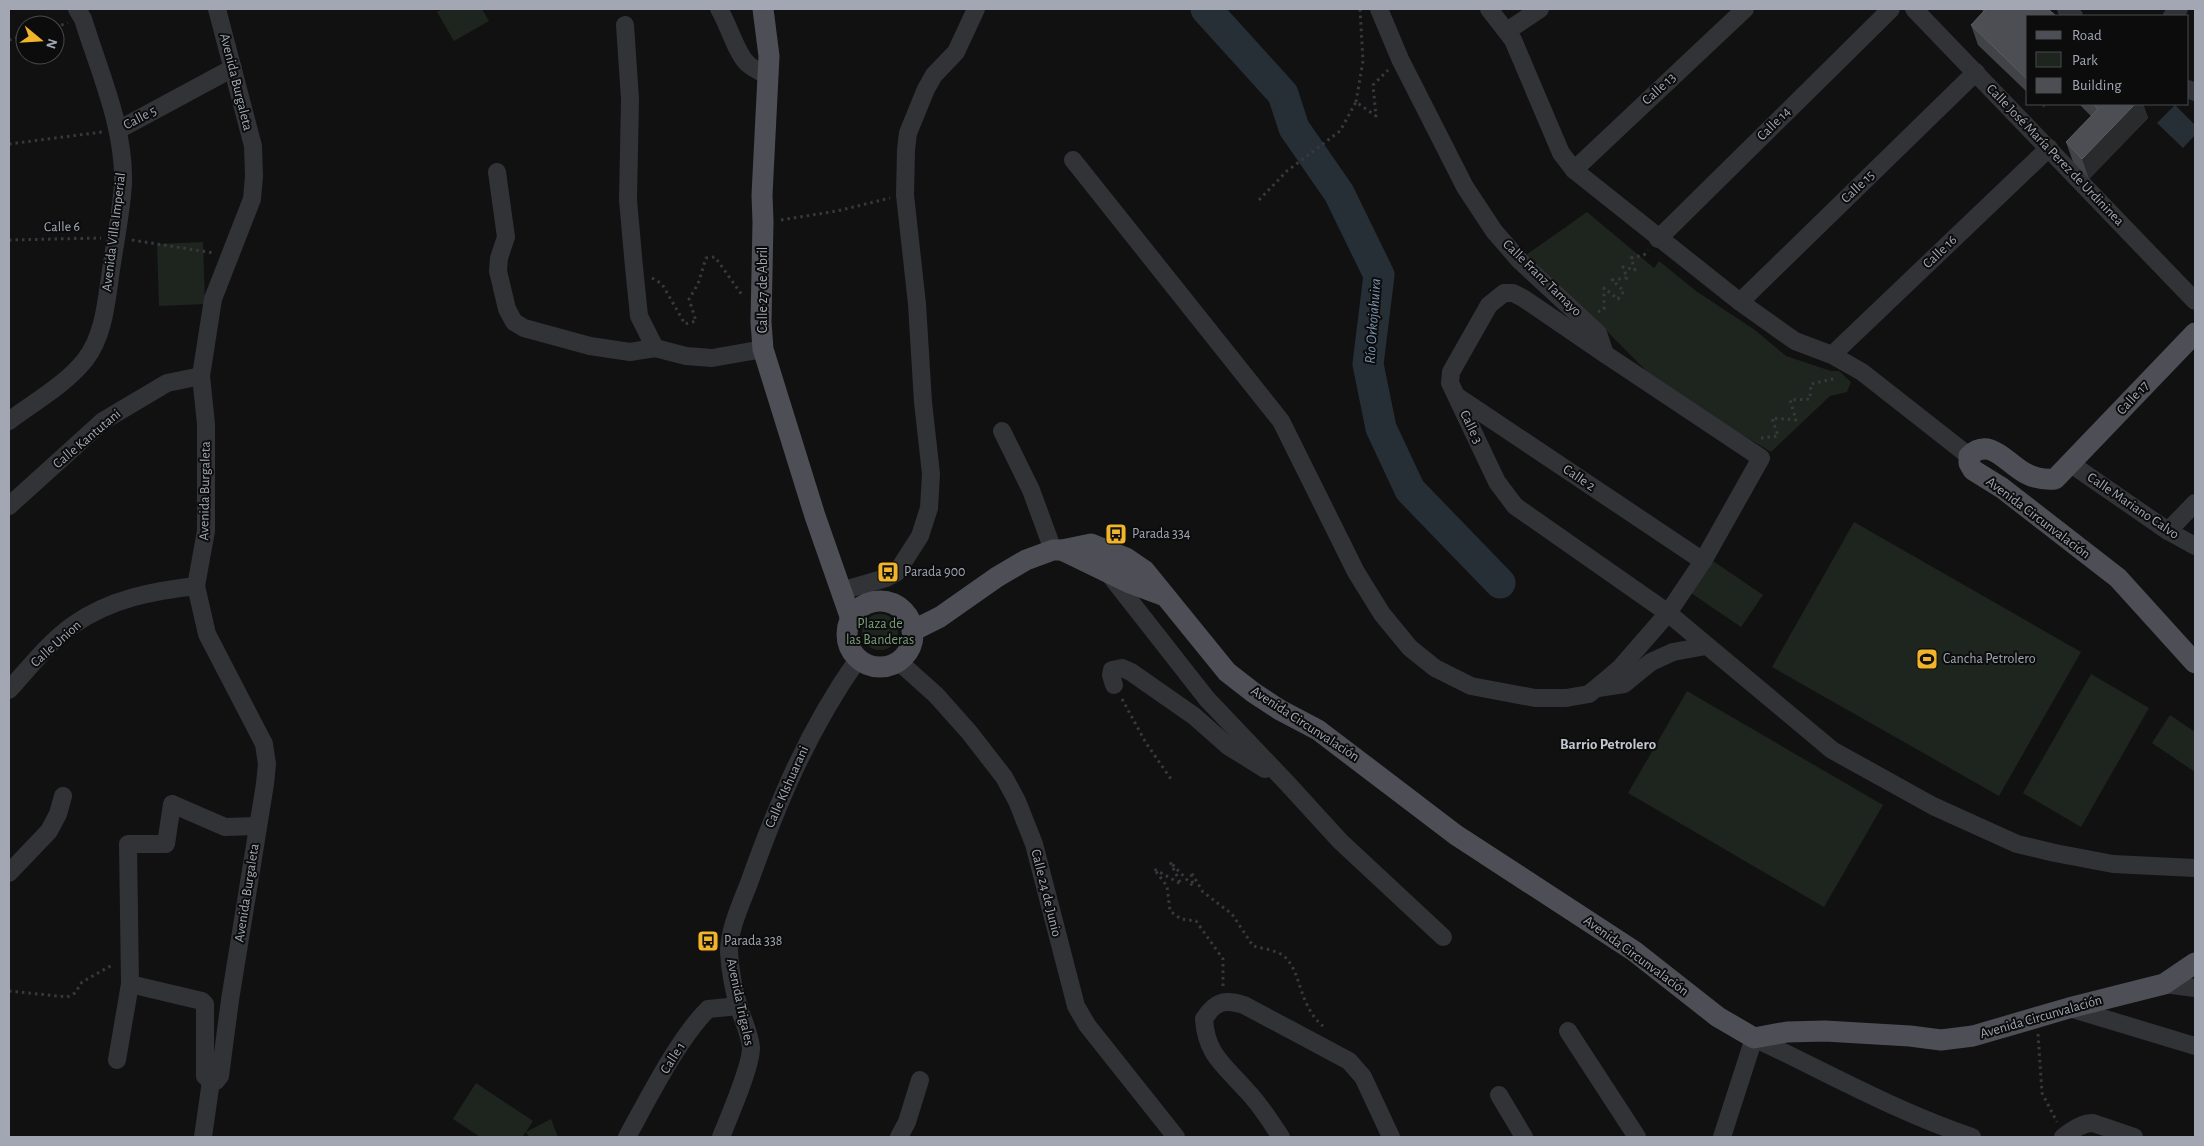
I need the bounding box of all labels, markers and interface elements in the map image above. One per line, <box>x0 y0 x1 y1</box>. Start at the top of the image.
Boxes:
north arrow <box>15 15 65 65</box>
legend <box>2026 15 2189 105</box>
text: Road <box>2072 28 2102 43</box>
street label: Avenida Burgaleta <box>217 32 255 133</box>
text: N <box>43 37 60 51</box>
text: Park <box>2072 53 2098 68</box>
street label: Calle 13 <box>1640 70 1679 108</box>
text: Building <box>2072 78 2122 93</box>
street label: Calle José María Perez de Urdininea <box>1984 82 2127 229</box>
street label: Calle 5 <box>121 103 159 132</box>
street label: Calle 14 <box>1755 104 1794 143</box>
street label: Calle 15 <box>1839 168 1877 206</box>
street label: Avenida Villa Imperial <box>100 172 128 292</box>
street label: Calle 6 <box>44 220 80 234</box>
street label: Calle 16 <box>1920 233 1960 271</box>
street label: Calle Franz Tamayo <box>1500 237 1584 319</box>
street label: Calle 27 de Abril <box>756 247 770 333</box>
water label: Río Orkojahuira <box>1363 278 1383 364</box>
street label: Calle 17 <box>2114 378 2152 417</box>
street label: Calle Kantutani <box>51 407 123 471</box>
street label: Calle 3 <box>1457 408 1485 446</box>
street label: Avenida Burgaleta <box>197 441 213 541</box>
street label: Calle 2 <box>1560 462 1598 494</box>
street label: Calle Mariano Calvo <box>2085 470 2181 542</box>
street label: Avenida Circunvalación <box>1983 474 2093 562</box>
bus stop icon: Parada 334 <box>1104 522 1128 546</box>
place label: Parada 334 <box>1132 527 1191 541</box>
bus stop icon: Parada 900 <box>876 560 900 584</box>
place label: Parada 900 <box>904 565 965 579</box>
park label: Plaza de las Banderas <box>846 617 914 647</box>
street label: Calle Union <box>28 618 84 670</box>
sports icon: Cancha Petrolero <box>1915 647 1939 671</box>
place label: Cancha Petrolero <box>1943 652 2036 666</box>
street label: Avenida Circunvalación <box>1248 684 1362 764</box>
district label: Barrio Petrolero <box>1560 737 1656 752</box>
street label: Calle KIshuarani <box>763 744 811 830</box>
street label: Avenida Burgaleta <box>232 842 262 943</box>
street label: Calle 24 de Junio <box>1028 848 1064 938</box>
street label: Avenida Circunvalación <box>1581 913 1691 999</box>
bus stop icon: Parada 338 <box>696 929 720 953</box>
place label: Parada 338 <box>724 934 782 948</box>
street label: Avenida Trigales <box>724 957 756 1047</box>
street label: Avenida Circunvalación <box>1979 993 2103 1041</box>
street label: Calle 1 <box>658 1040 688 1076</box>

